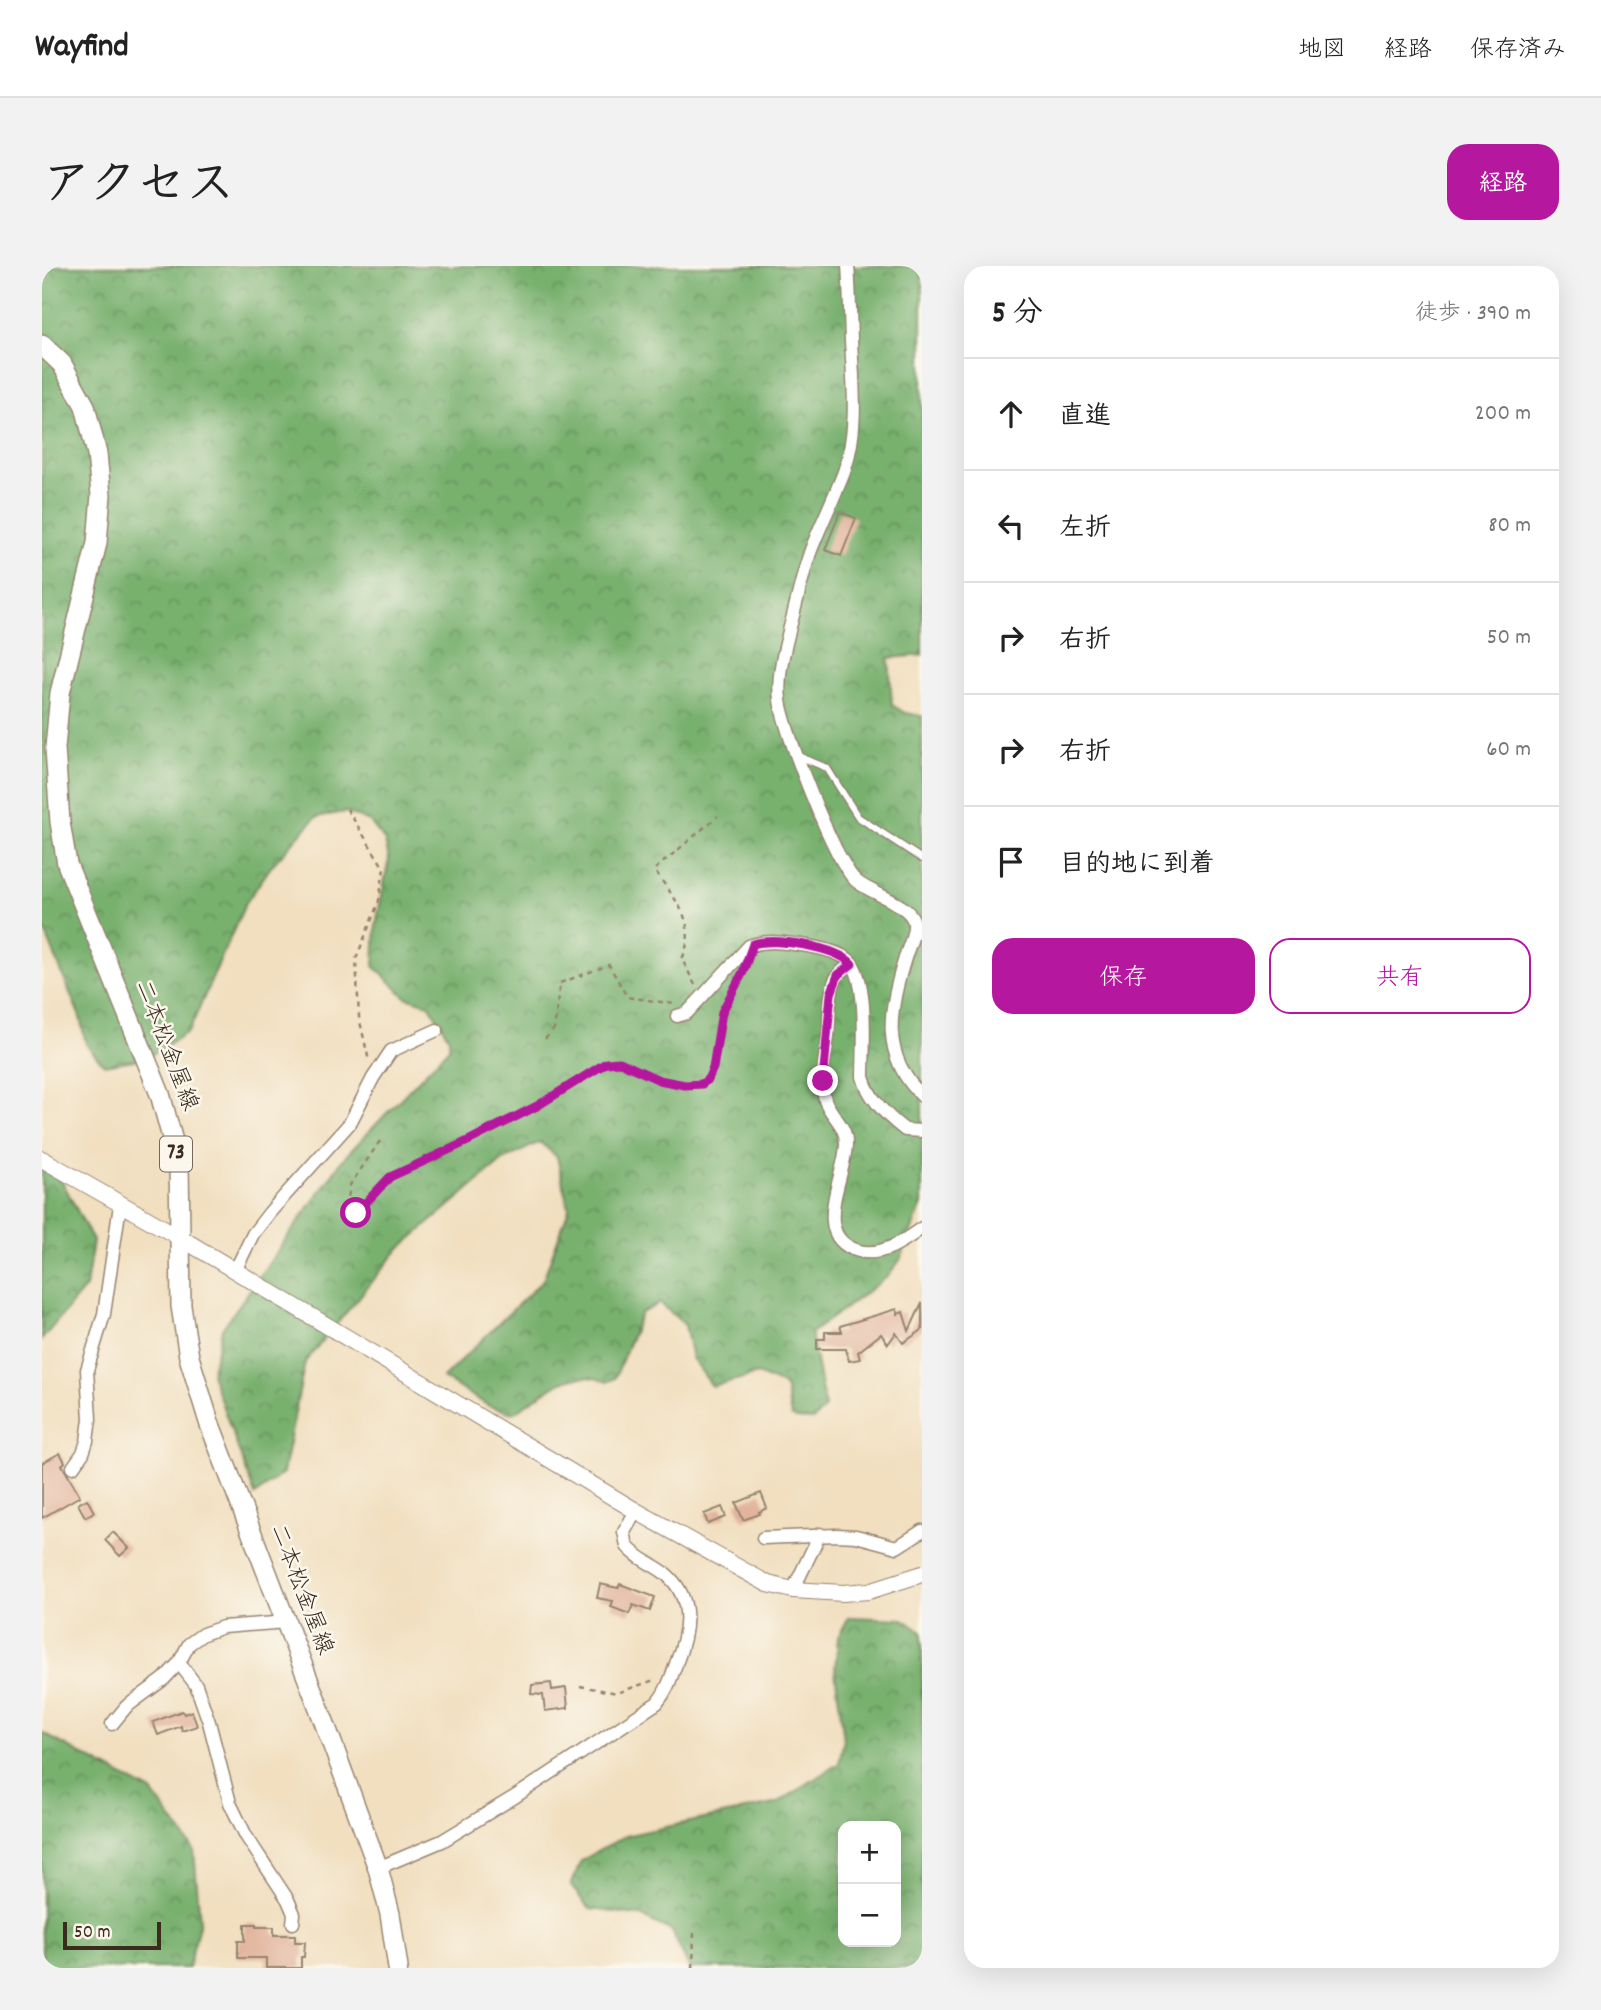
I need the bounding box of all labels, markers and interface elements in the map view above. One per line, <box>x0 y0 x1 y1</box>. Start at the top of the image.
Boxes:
text: Wayfind <box>35 25 129 72</box>
text: 地図 <box>1298 34 1346 68</box>
text: 経路 <box>1384 34 1432 68</box>
text: 保存済み <box>1470 34 1566 68</box>
button: 経路 <box>1447 144 1559 220</box>
text: アクセス <box>42 153 235 223</box>
text: 5 分 <box>992 294 1043 337</box>
text: 徒歩 · 390 m <box>1415 298 1531 331</box>
icon: ahead <box>992 395 1030 433</box>
text: 200 m <box>1475 398 1531 431</box>
text: 直進 <box>1059 399 1111 436</box>
icon: left <box>992 507 1030 545</box>
text: 80 m <box>1488 510 1531 543</box>
text: 左折 <box>1059 511 1111 548</box>
icon: right <box>992 619 1030 657</box>
text: 50 m <box>1487 622 1531 655</box>
text: 右折 <box>1059 623 1111 660</box>
icon: right <box>992 731 1030 769</box>
text: 60 m <box>1486 734 1531 767</box>
text: 右折 <box>1059 735 1111 772</box>
icon: arrive <box>992 843 1030 881</box>
text: 目的地に到着 <box>1059 847 1215 884</box>
button: 保存 <box>992 938 1255 1014</box>
button: 共有 <box>1269 938 1531 1014</box>
street label: 二本松金屋線 <box>125 976 205 1116</box>
route end <box>807 1065 838 1096</box>
road number: 73 <box>160 1136 192 1172</box>
route start <box>340 1197 371 1228</box>
street label: 二本松金屋線 <box>260 1520 340 1660</box>
map controls <box>838 1821 901 1947</box>
button: + <box>838 1821 901 1884</box>
button: − <box>838 1884 901 1947</box>
scale bar <box>63 1919 161 1951</box>
text: 50 m <box>74 1920 111 1947</box>

